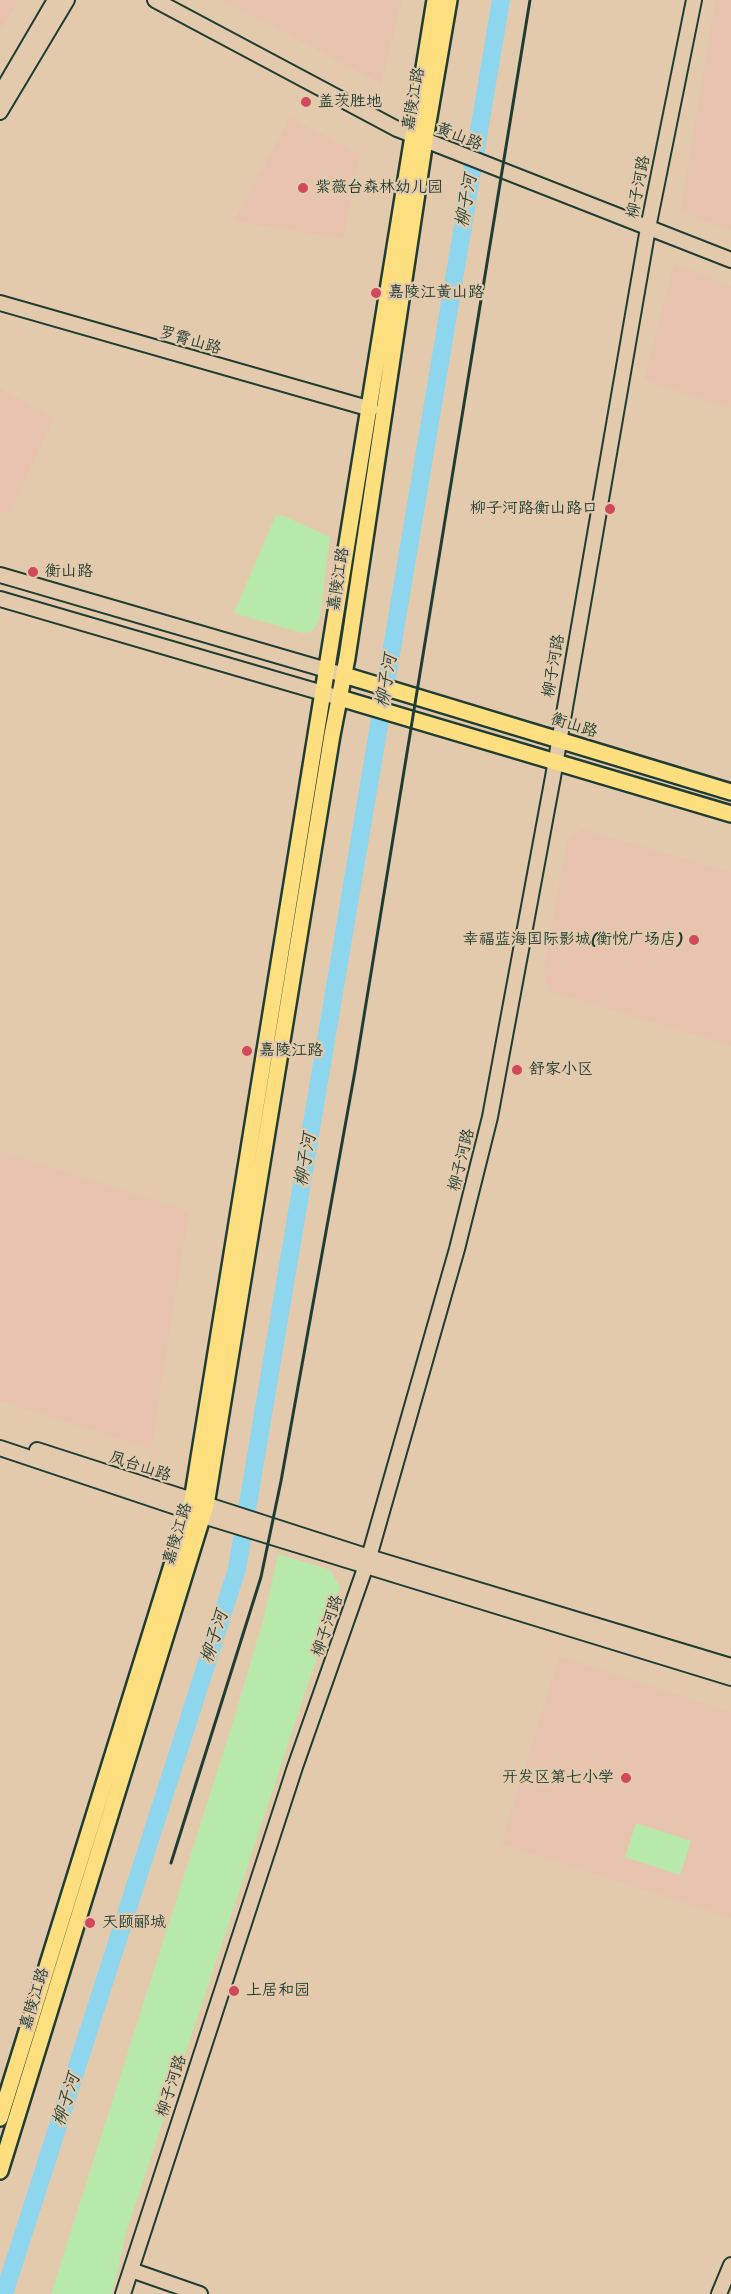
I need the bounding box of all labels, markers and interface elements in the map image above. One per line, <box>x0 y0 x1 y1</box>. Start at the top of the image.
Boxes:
street label: 嘉陵江路 <box>399 66 429 132</box>
place label: 盖茨胜地 <box>318 92 382 112</box>
marker: 盖茨胜地 <box>299 95 313 109</box>
street label: 黄山路 <box>433 119 485 155</box>
street label: 柳子河路 <box>623 154 655 220</box>
water label: 柳子河 <box>452 173 482 229</box>
place label: 紫薇台森林幼儿园 <box>315 178 443 198</box>
marker: 紫薇台森林幼儿园 <box>296 181 310 195</box>
place label: 嘉陵江黄山路 <box>388 283 484 303</box>
marker: 嘉陵江黄山路 <box>369 286 383 300</box>
street label: 罗霄山路 <box>157 323 223 359</box>
place label: 柳子河路衡山路口 <box>470 499 598 519</box>
marker: 柳子河路衡山路口 <box>603 502 617 516</box>
street label: 嘉陵江路 <box>325 546 353 612</box>
place label: 衡山路 <box>45 562 93 582</box>
marker: 衡山路 <box>26 565 40 579</box>
street label: 柳子河路 <box>539 633 569 699</box>
water label: 柳子河 <box>372 653 402 709</box>
street label: 衡山路 <box>548 710 600 742</box>
place label: 幸福蓝海国际影城(衡悦广场店) <box>463 930 682 950</box>
marker: 幸福蓝海国际影城(衡悦广场店) <box>687 933 701 947</box>
place label: 嘉陵江路 <box>259 1041 323 1061</box>
marker: 嘉陵江路 <box>240 1044 254 1058</box>
place label: 舒家小区 <box>529 1060 593 1080</box>
marker: 舒家小区 <box>510 1063 524 1077</box>
street label: 柳子河路 <box>445 1127 479 1193</box>
water label: 柳子河 <box>291 1132 321 1188</box>
street label: 凤台山路 <box>107 1448 173 1486</box>
street label: 嘉陵江路 <box>159 1501 197 1567</box>
street label: 柳子河路 <box>309 1593 347 1659</box>
water label: 柳子河 <box>196 1608 234 1666</box>
place label: 开发区第七小学 <box>502 1768 614 1788</box>
marker: 开发区第七小学 <box>619 1771 633 1785</box>
place label: 天颐郦城 <box>102 1913 166 1933</box>
marker: 天颐郦城 <box>83 1916 97 1930</box>
street label: 嘉陵江路 <box>16 1966 54 2032</box>
place label: 上居和园 <box>246 1981 310 2001</box>
marker: 上居和园 <box>227 1984 241 1998</box>
street label: 柳子河路 <box>153 2053 191 2119</box>
water label: 柳子河 <box>48 2071 86 2129</box>

